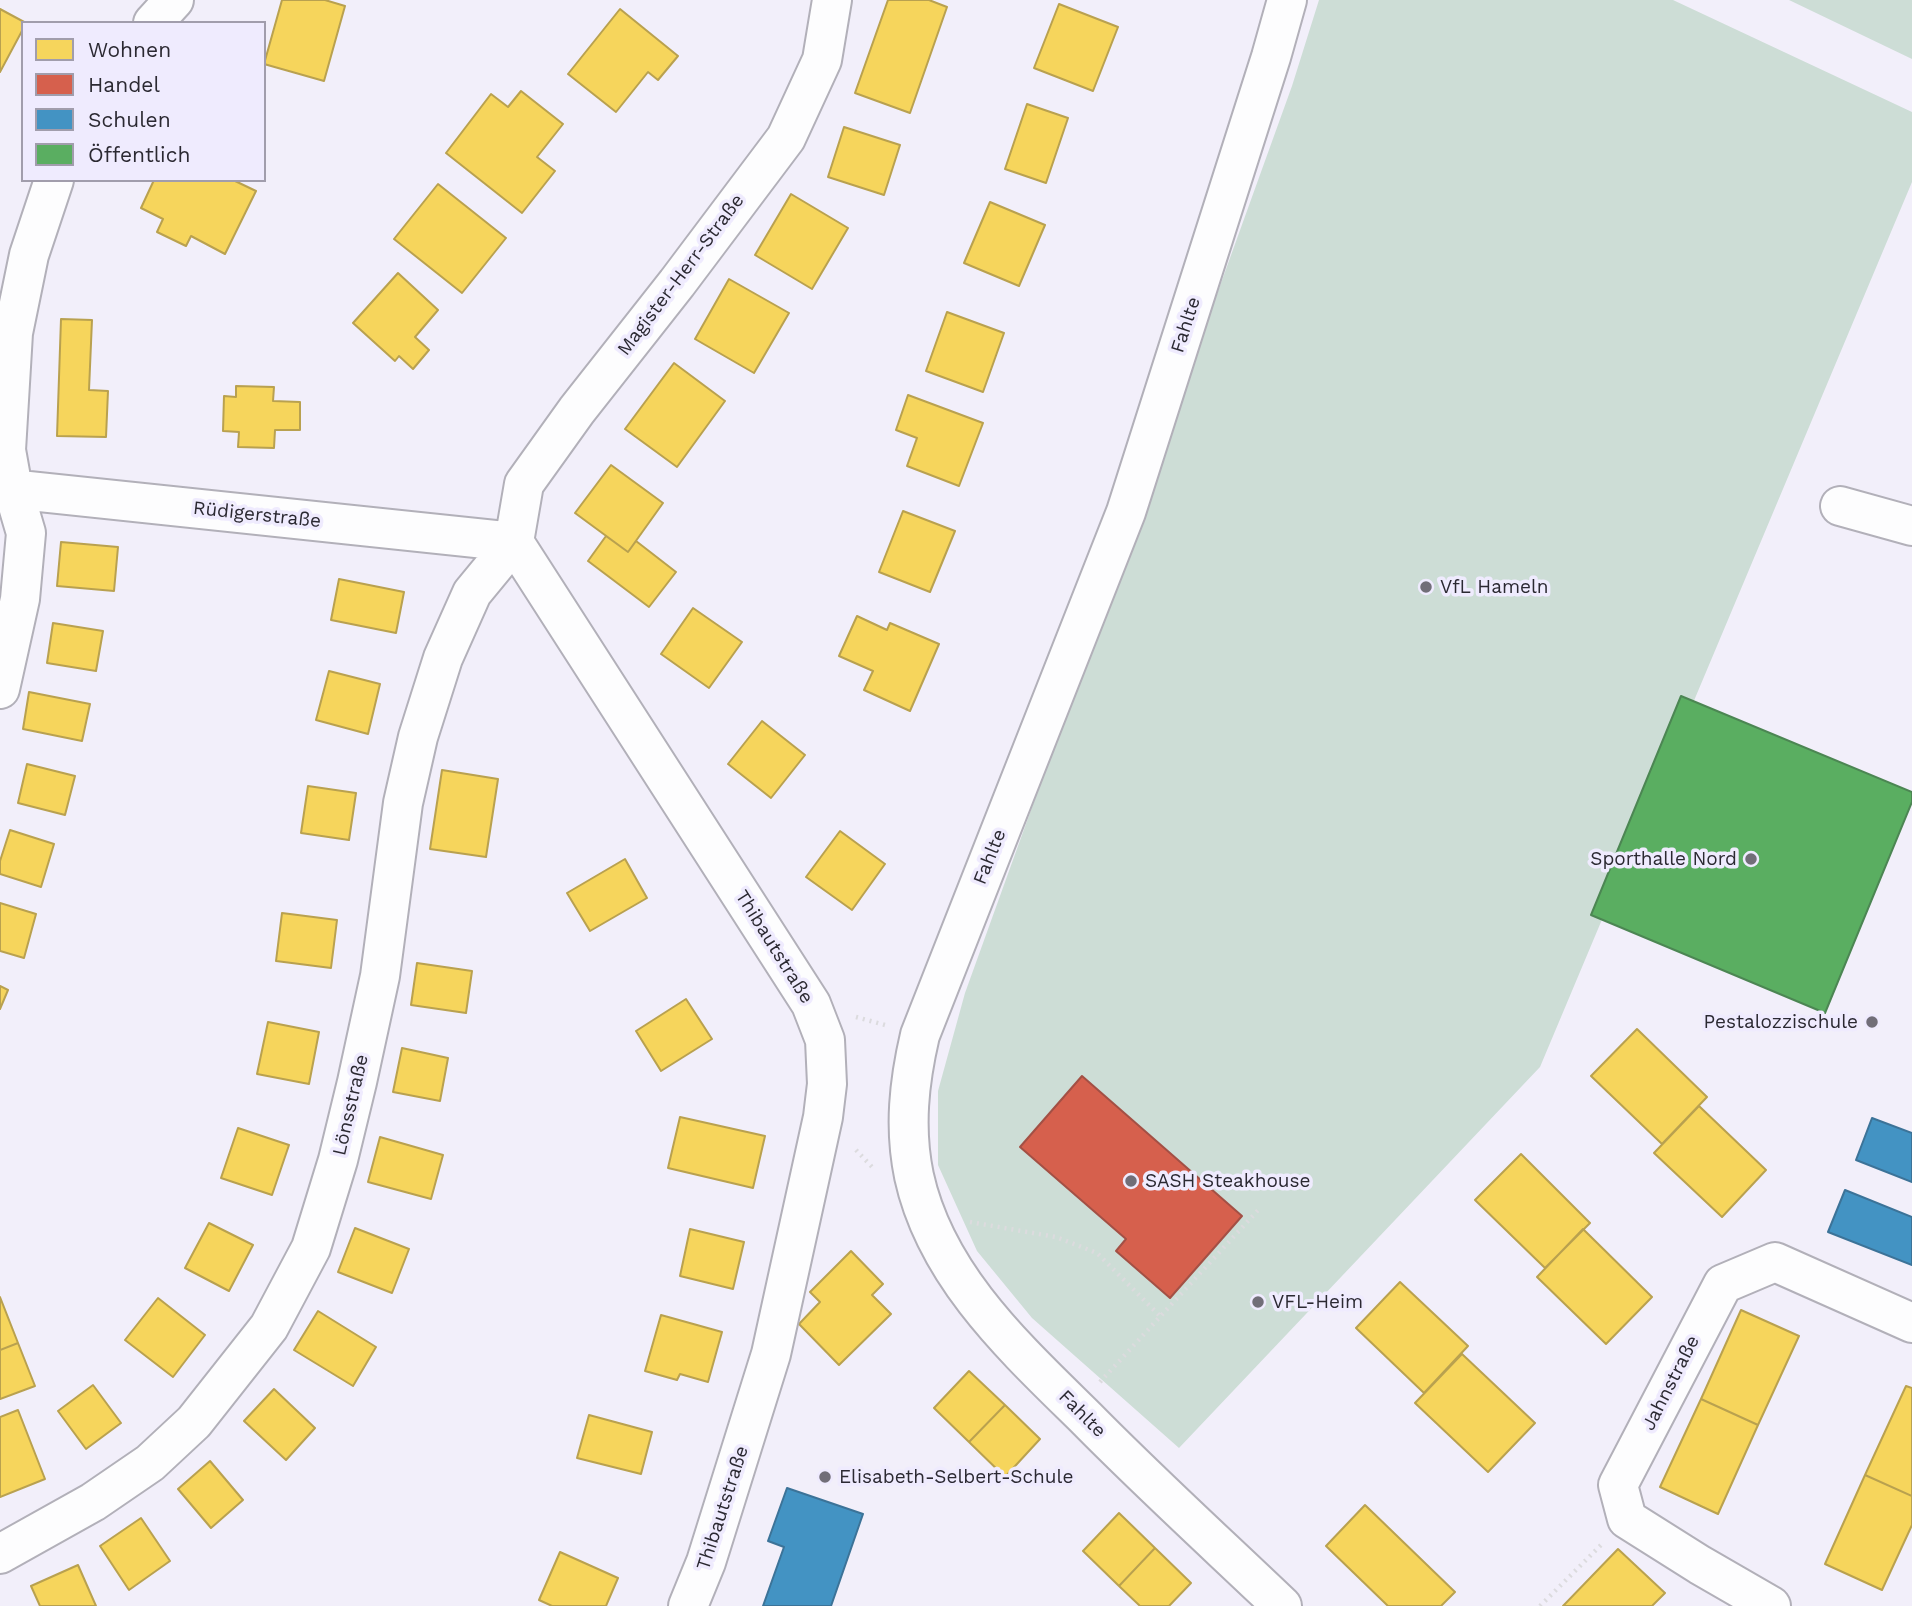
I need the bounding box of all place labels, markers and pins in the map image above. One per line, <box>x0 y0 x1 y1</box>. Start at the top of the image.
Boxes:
place label: VfL Hameln <box>1440 576 1549 598</box>
marker: VfL Hameln <box>1418 579 1434 595</box>
place label: Sporthalle Nord <box>1590 848 1737 870</box>
marker: Sporthalle Nord <box>1743 851 1759 867</box>
place label: Pestalozzischule <box>1704 1011 1858 1033</box>
marker: Pestalozzischule <box>1864 1014 1880 1030</box>
place label: SASH Steakhouse <box>1145 1170 1310 1192</box>
marker: SASH Steakhouse <box>1123 1173 1139 1189</box>
place label: VFL-Heim <box>1272 1291 1363 1313</box>
marker: VFL-Heim <box>1250 1294 1266 1310</box>
place label: Elisabeth-Selbert-Schule <box>839 1466 1073 1488</box>
marker: Elisabeth-Selbert-Schule <box>817 1469 833 1485</box>

